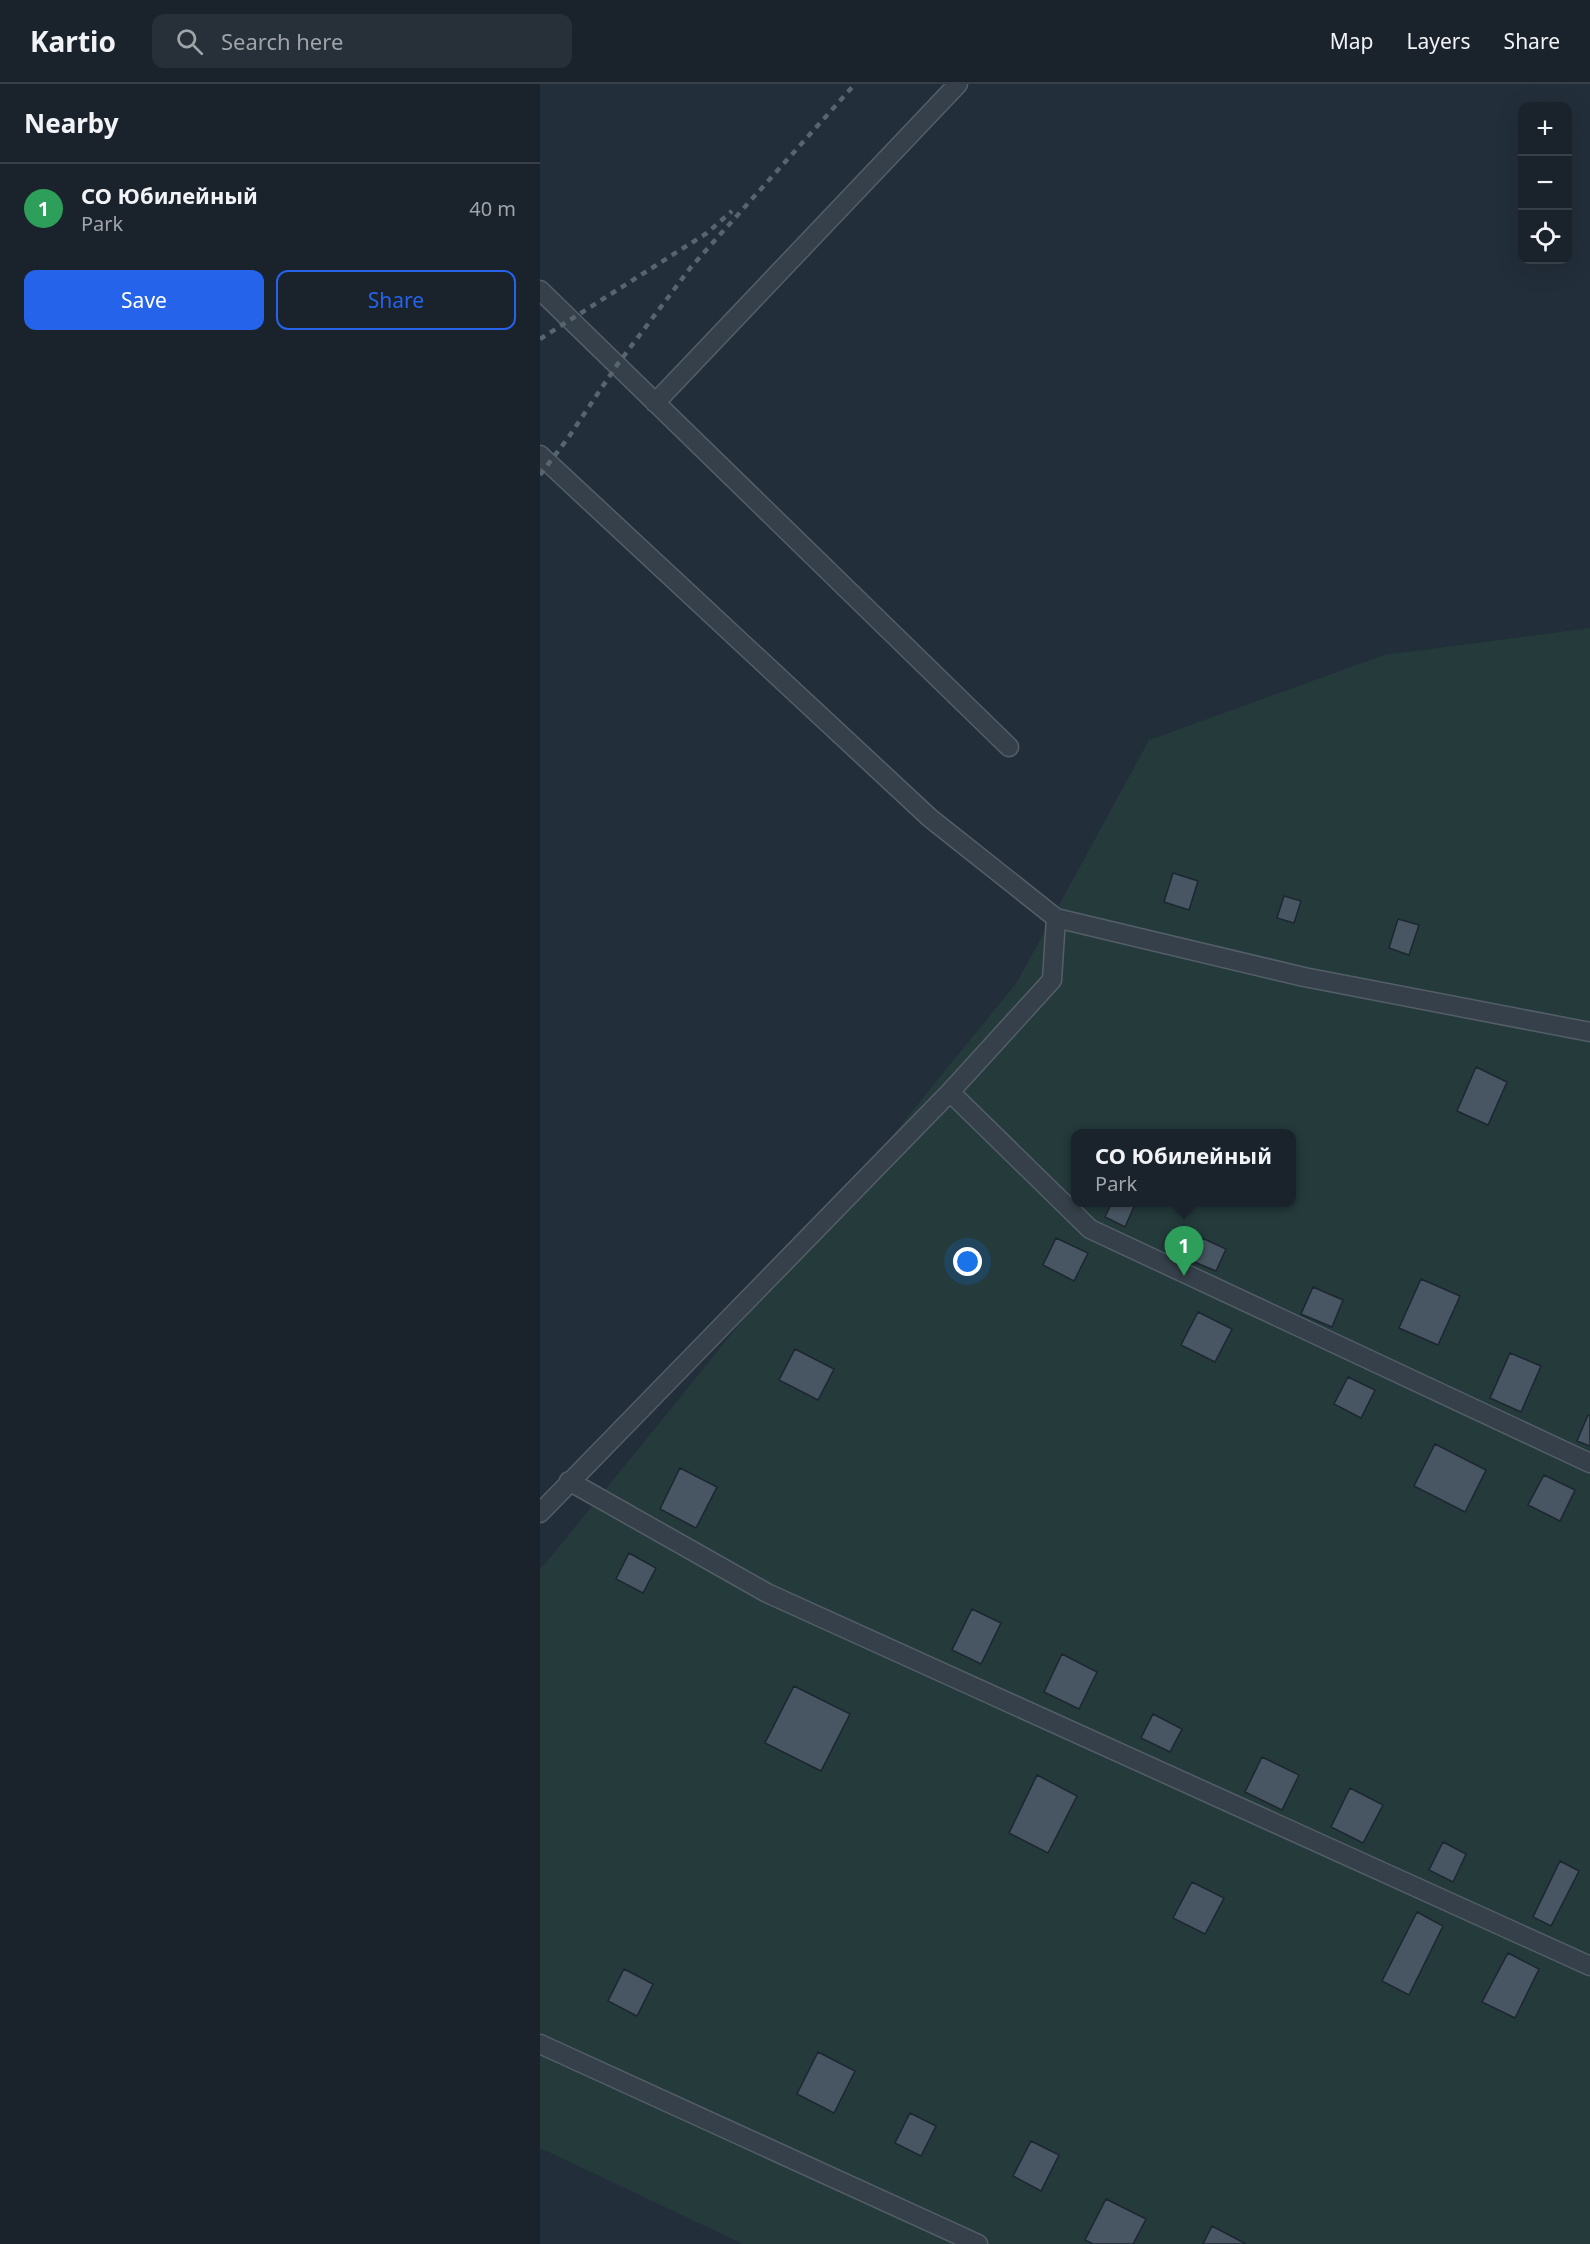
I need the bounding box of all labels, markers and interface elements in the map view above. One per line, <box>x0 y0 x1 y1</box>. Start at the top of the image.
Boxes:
search box <box>152 14 572 68</box>
text: Kartio <box>30 22 116 60</box>
icon: search <box>173 25 206 58</box>
text: Search here <box>221 26 343 56</box>
text: Map <box>1330 27 1374 55</box>
text: Layers <box>1407 27 1471 55</box>
text: Share <box>1504 27 1560 55</box>
map controls <box>1518 102 1572 264</box>
button: + <box>1518 102 1572 156</box>
text: Nearby <box>24 105 119 141</box>
button: − <box>1518 156 1572 210</box>
text: СО Юбилейный <box>81 180 258 210</box>
text: 1 <box>38 195 49 222</box>
text: 40 m <box>469 195 516 222</box>
text: Park <box>81 210 123 237</box>
button: locate <box>1518 210 1572 264</box>
button: Save <box>24 270 264 330</box>
button: Share <box>276 270 516 330</box>
popup <box>1071 1129 1296 1207</box>
text: СО Юбилейный <box>1095 1140 1272 1170</box>
text: Park <box>1095 1170 1137 1197</box>
pin: 1 <box>1164 1226 1204 1276</box>
your location <box>953 1247 982 1276</box>

